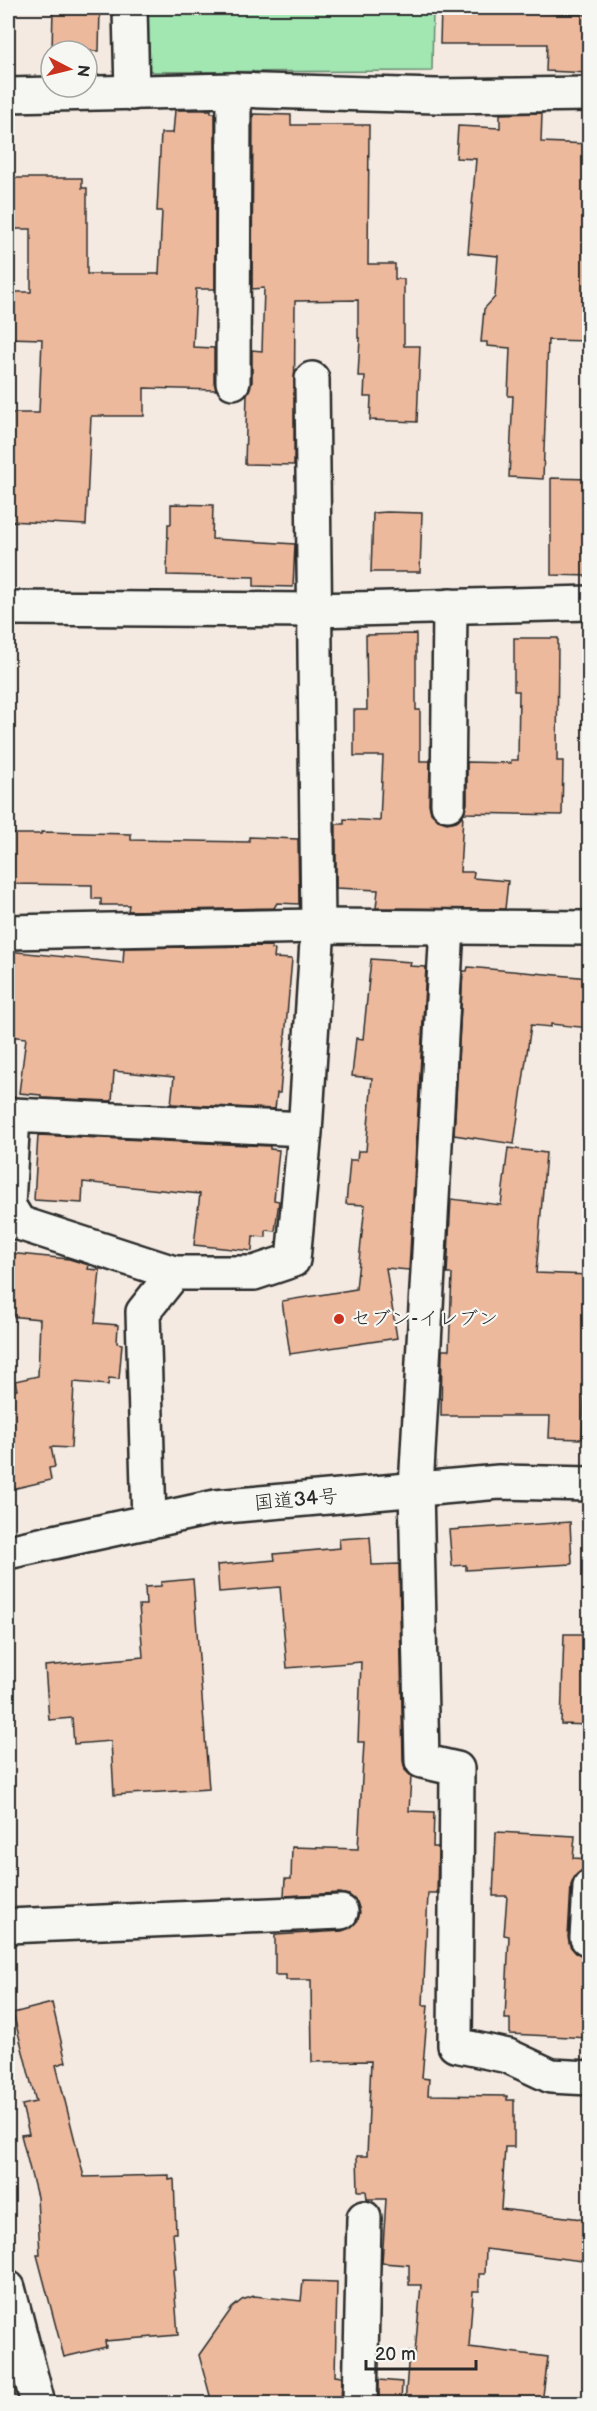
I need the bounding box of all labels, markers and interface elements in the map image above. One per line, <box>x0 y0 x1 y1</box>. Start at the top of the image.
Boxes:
north arrow <box>39 39 99 99</box>
text: N <box>72 64 93 78</box>
place label: セブン-イレブン <box>351 1307 498 1331</box>
marker: セブン-イレブン <box>332 1312 346 1326</box>
street label: 国道34号 <box>253 1484 339 1516</box>
scale bar <box>366 2333 476 2371</box>
text: 20 m <box>375 2344 416 2365</box>

